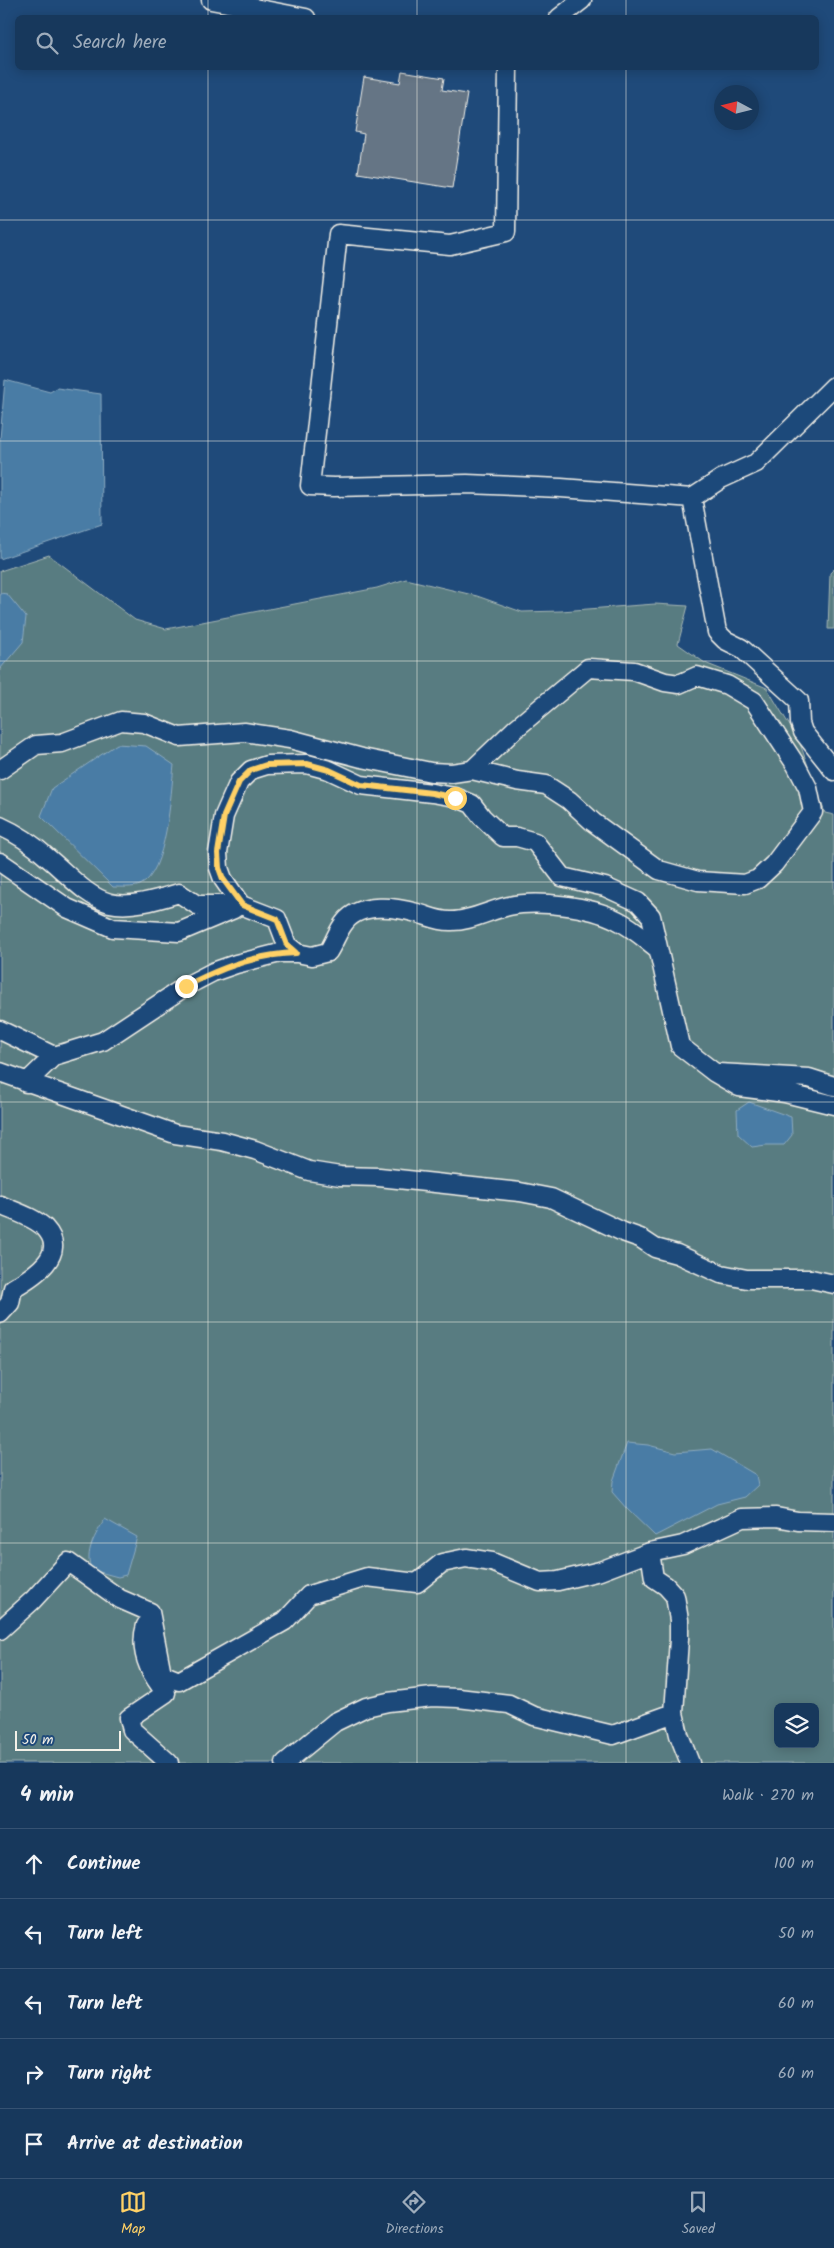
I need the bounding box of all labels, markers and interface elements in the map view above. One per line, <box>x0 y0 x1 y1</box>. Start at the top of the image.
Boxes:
search box <box>15 15 819 70</box>
text: Search here <box>73 28 167 58</box>
icon: search <box>33 29 61 57</box>
north arrow <box>714 85 759 130</box>
route start <box>444 787 467 810</box>
route end <box>175 975 198 998</box>
map controls <box>774 1703 819 1748</box>
button: layers <box>774 1703 819 1748</box>
scale bar <box>15 1728 121 1751</box>
text: 50 m <box>22 1729 53 1751</box>
text: 4 min <box>20 1779 74 1812</box>
text: Walk · 270 m <box>722 1783 814 1808</box>
text: Continue <box>67 1849 140 1879</box>
icon: ahead <box>20 1850 48 1878</box>
text: 100 m <box>774 1851 814 1876</box>
text: Turn left <box>67 1919 142 1949</box>
icon: left <box>20 1920 48 1948</box>
text: 50 m <box>778 1921 814 1946</box>
text: Turn left <box>67 1989 142 2019</box>
icon: left <box>20 1990 48 2018</box>
text: 60 m <box>778 1991 814 2016</box>
text: Turn right <box>67 2059 152 2089</box>
icon: right <box>20 2060 48 2088</box>
text: 60 m <box>778 2061 814 2086</box>
text: Arrive at destination <box>67 2129 243 2159</box>
icon: arrive <box>20 2130 48 2158</box>
tab: Map <box>119 2188 147 2240</box>
tab: Directions <box>385 2188 443 2240</box>
tab: Saved <box>682 2188 715 2240</box>

